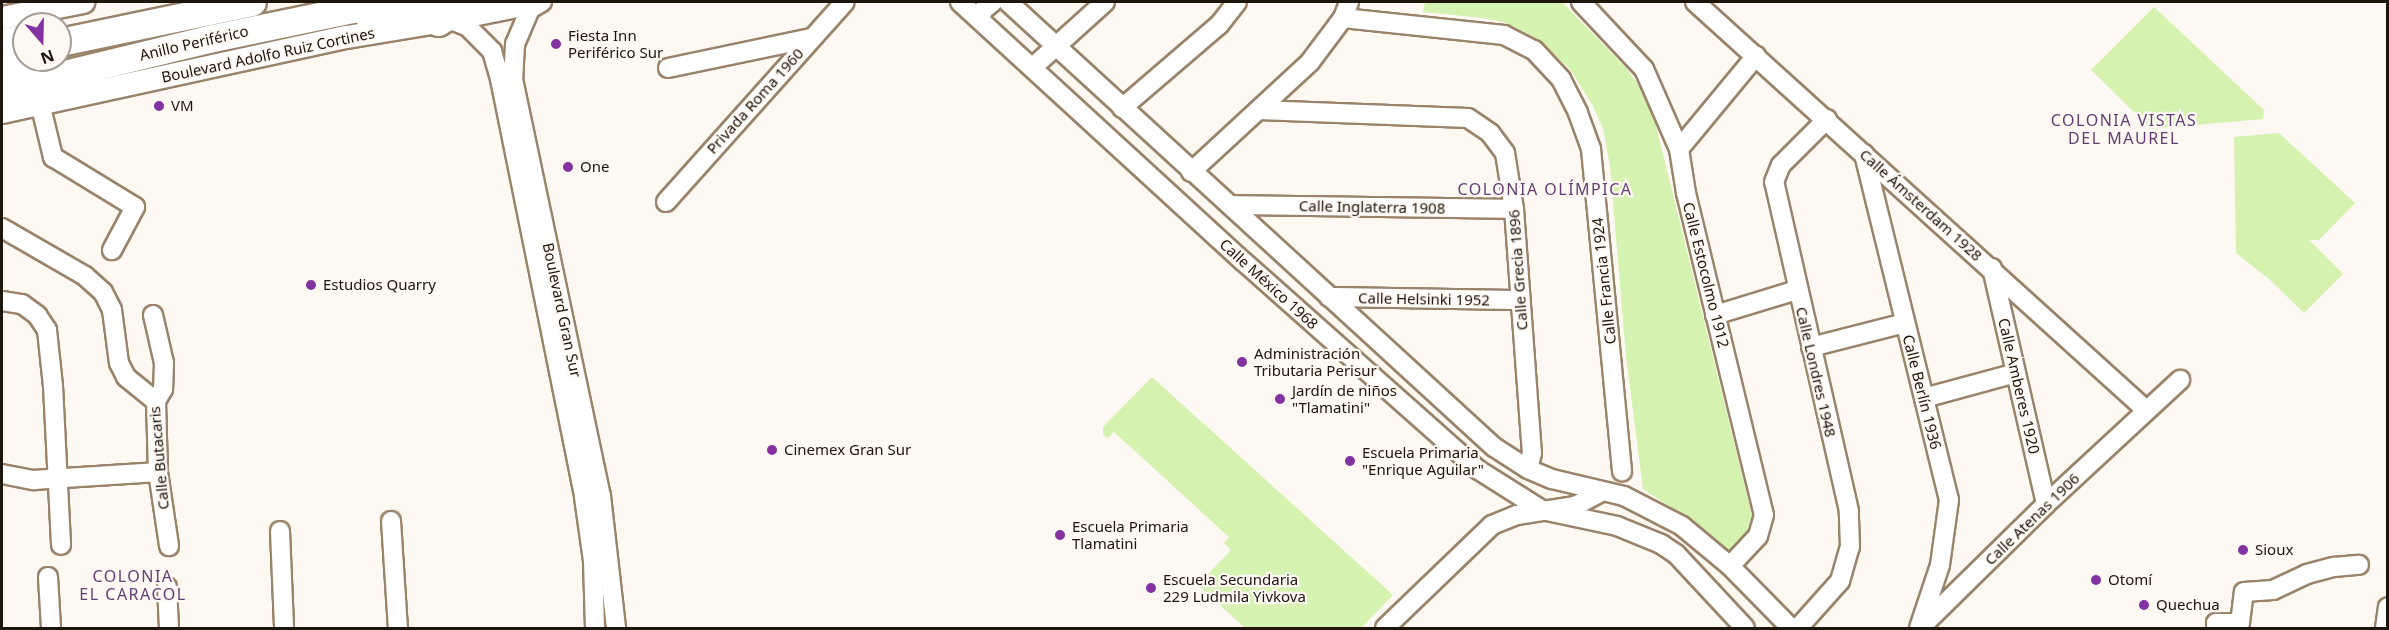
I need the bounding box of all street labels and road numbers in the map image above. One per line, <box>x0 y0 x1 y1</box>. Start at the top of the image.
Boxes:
street label: Anillo Periférico <box>138 22 250 64</box>
street label: Boulevard Adolfo Ruiz Cortines <box>160 24 376 86</box>
street label: Privada Roma 1960 <box>703 45 807 157</box>
street label: Calle Ámsterdam 1928 <box>1856 145 1986 265</box>
street label: Calle Inglaterra 1908 <box>1299 197 1445 217</box>
street label: Calle Estocolmo 1912 <box>1679 200 1733 350</box>
street label: Calle Grecia 1896 <box>1505 209 1531 331</box>
street label: Calle Francia 1924 <box>1588 217 1620 345</box>
street label: Calle México 1968 <box>1216 235 1322 333</box>
street label: Boulevard Gran Sur <box>539 241 585 379</box>
street label: Calle Helsinki 1952 <box>1358 289 1490 309</box>
street label: Calle Londres 1948 <box>1792 305 1840 439</box>
street label: Calle Amberes 1920 <box>1995 316 2043 456</box>
street label: Calle Berlín 1936 <box>1899 333 1945 451</box>
street label: Calle Butacaris <box>146 406 172 510</box>
street label: Calle Atenas 1906 <box>1981 469 2083 569</box>

